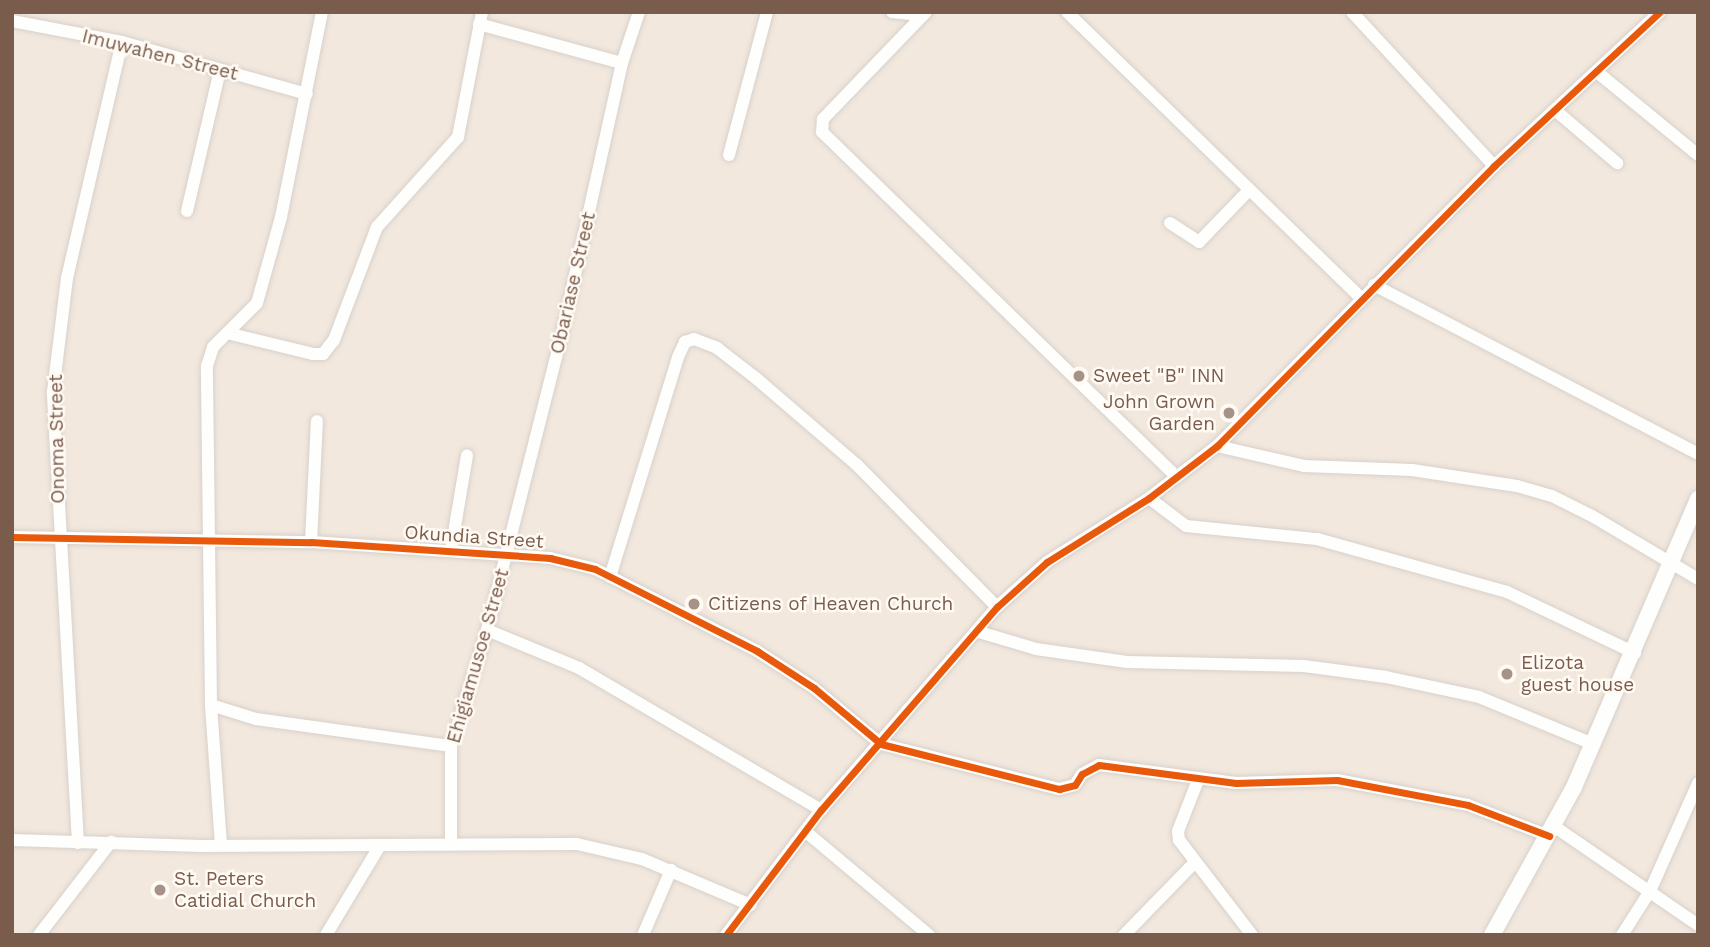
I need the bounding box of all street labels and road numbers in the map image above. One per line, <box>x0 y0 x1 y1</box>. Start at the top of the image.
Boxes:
street label: Imuwahen Street <box>80 25 240 85</box>
street label: Obariase Street <box>546 210 600 356</box>
street label: Onoma Street <box>44 374 70 504</box>
street label: Okundia Street <box>403 521 545 553</box>
street label: Ehigiamusoe Street <box>442 566 514 746</box>

